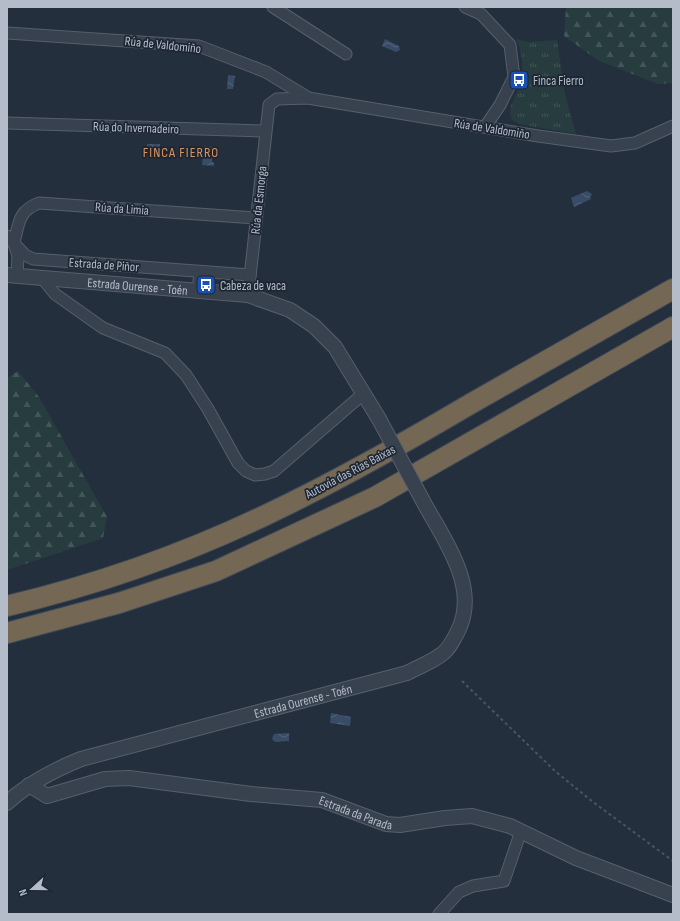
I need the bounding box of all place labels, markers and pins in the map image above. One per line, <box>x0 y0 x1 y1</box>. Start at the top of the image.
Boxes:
bus stop icon: Finca Fierro <box>508 69 530 91</box>
place label: Finca Fierro <box>533 73 584 89</box>
bus stop icon: Cabeza de vaca <box>195 274 217 296</box>
place label: Cabeza de vaca <box>220 278 286 294</box>

